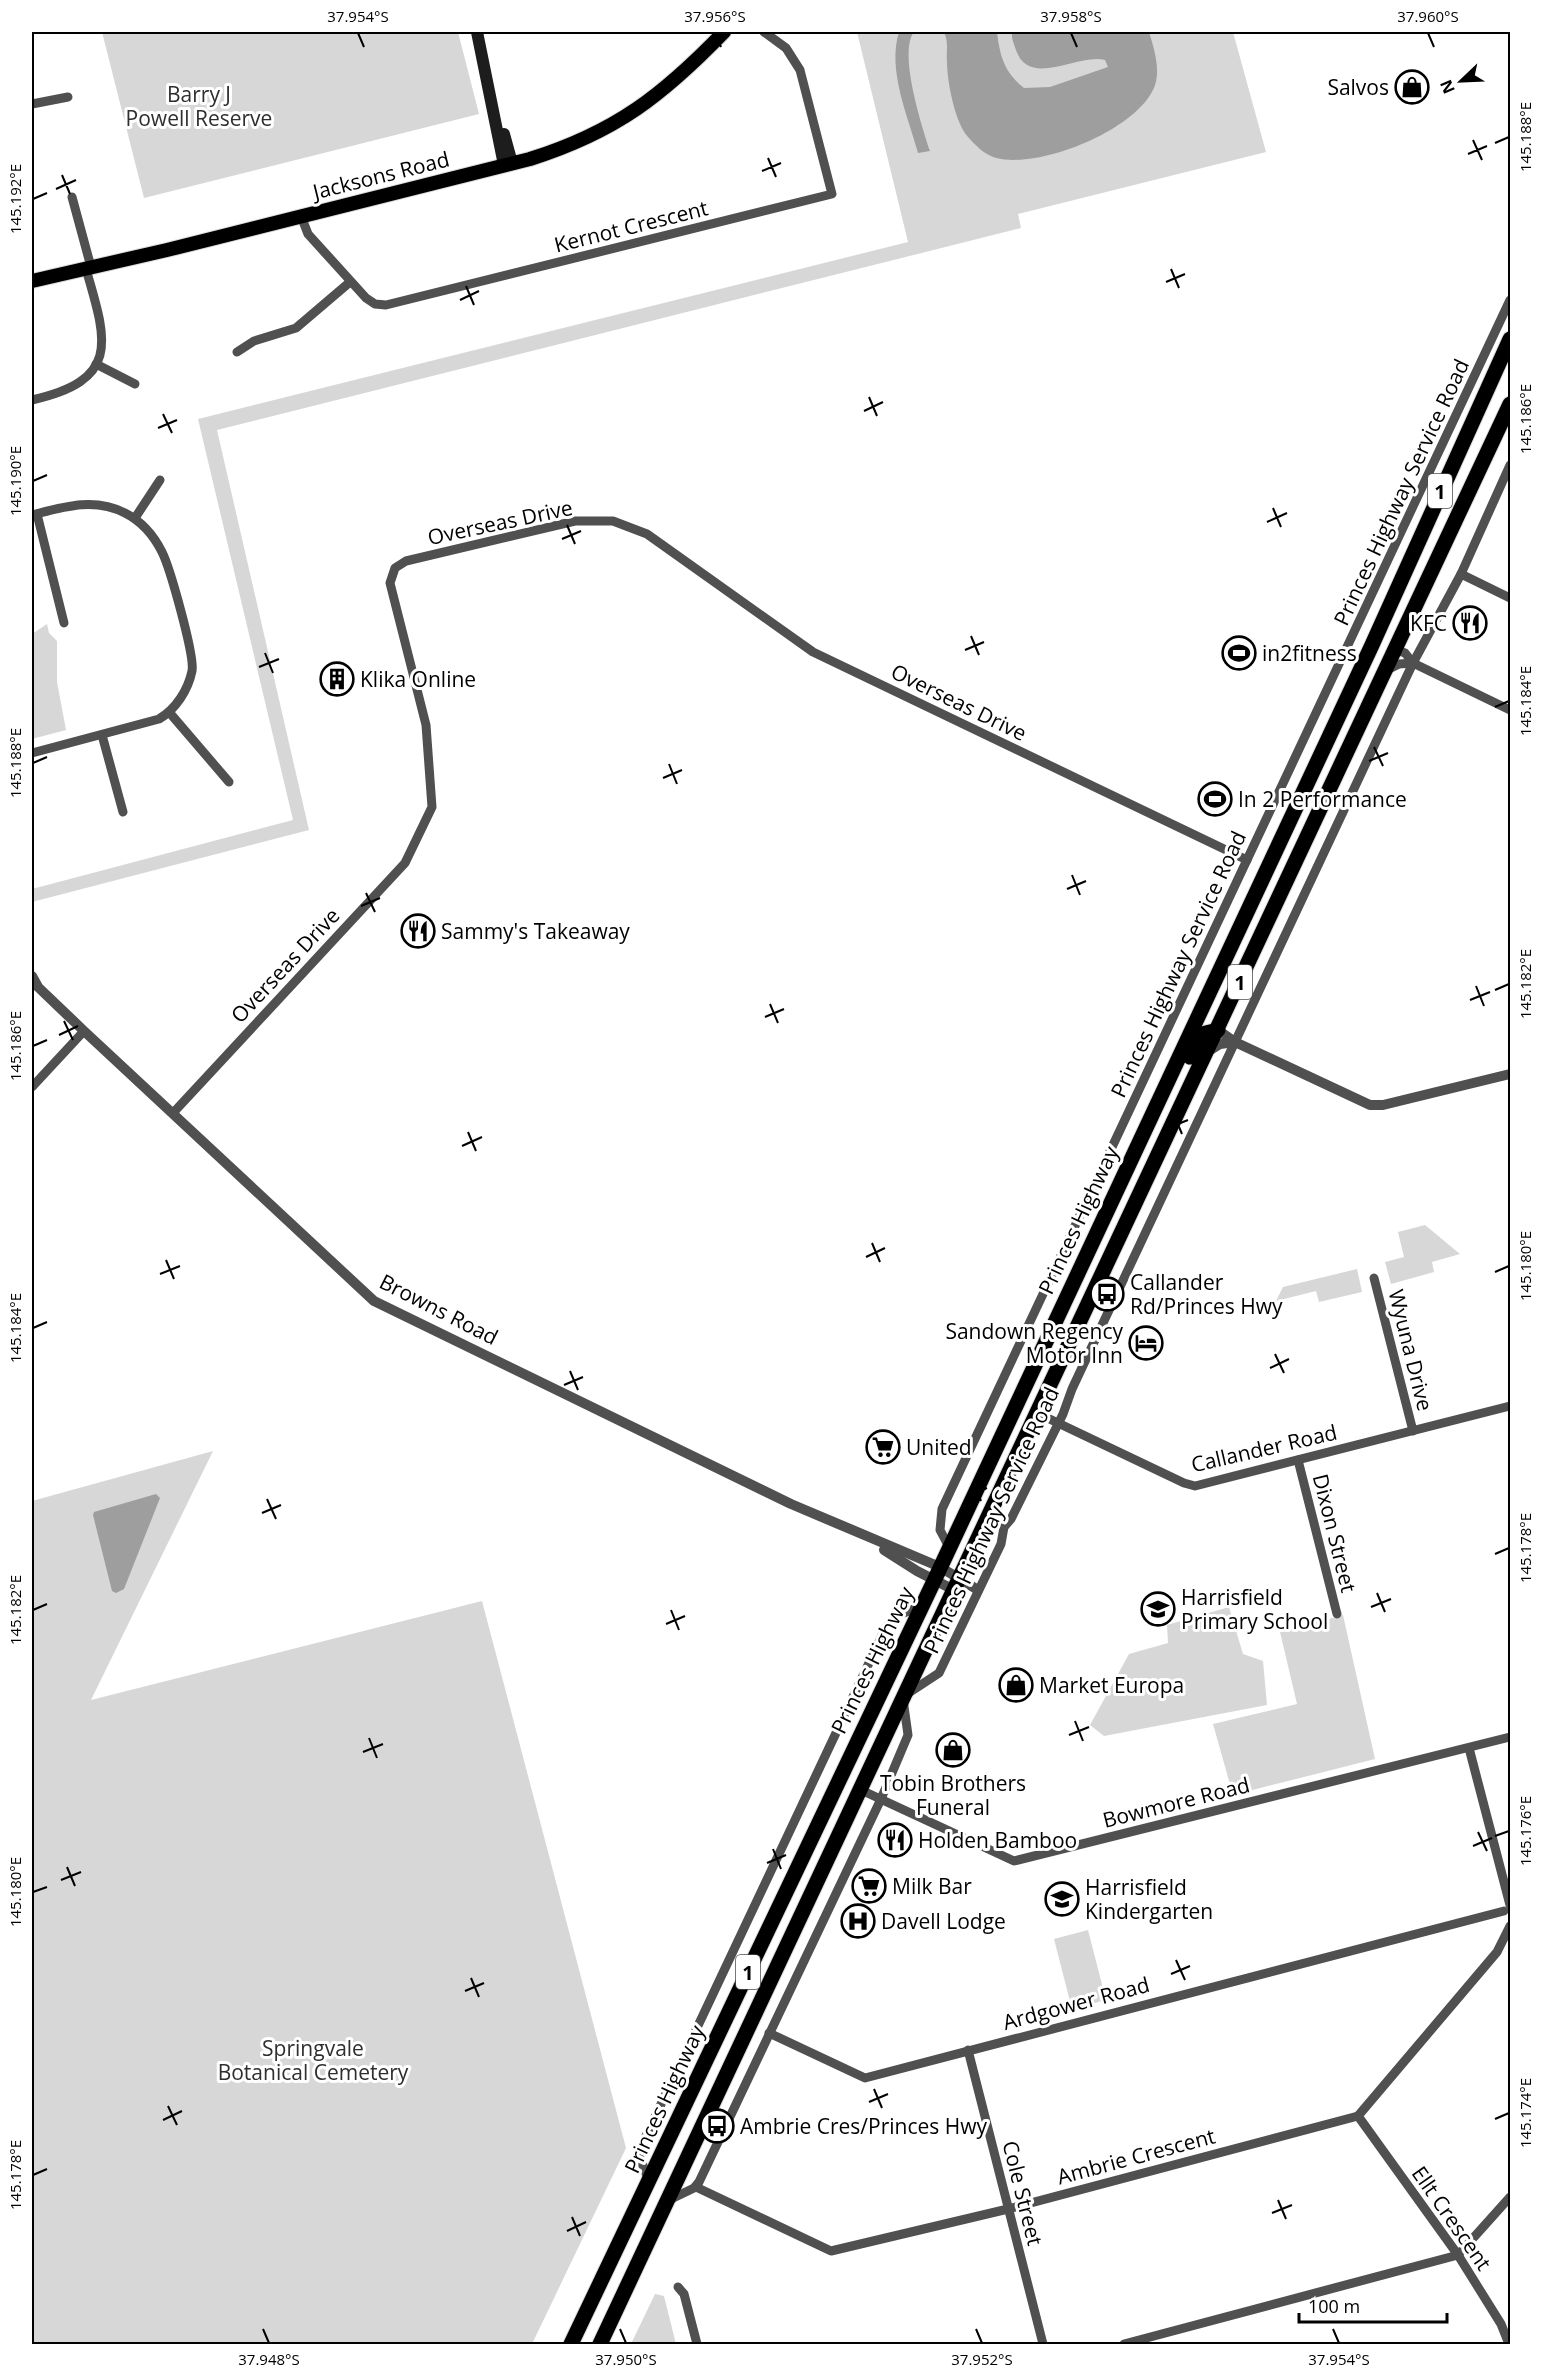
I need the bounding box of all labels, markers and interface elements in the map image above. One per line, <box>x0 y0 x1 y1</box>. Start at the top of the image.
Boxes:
text: 37.954°S <box>327 6 389 26</box>
text: 37.956°S <box>684 6 746 26</box>
text: 37.958°S <box>1040 6 1102 26</box>
text: 37.960°S <box>1397 6 1459 26</box>
north arrow <box>1431 51 1491 111</box>
shop icon: Salvos <box>1394 69 1430 105</box>
place label: Salvos <box>1327 73 1389 101</box>
text: N <box>1435 77 1460 97</box>
park label: Barry J Powell Reserve <box>126 80 272 132</box>
text: 145.188°E <box>1515 102 1535 172</box>
street label: Jacksons Road <box>308 145 452 206</box>
text: 145.192°E <box>5 164 25 234</box>
street label: Kernot Crescent <box>551 193 711 259</box>
street label: Princes Highway Service Road <box>1327 354 1475 630</box>
text: 145.186°E <box>1515 384 1535 454</box>
text: 145.190°E <box>5 446 25 516</box>
road number: 1 <box>1428 474 1452 508</box>
street label: Overseas Drive <box>425 493 575 551</box>
restaurant icon: KFC <box>1452 605 1488 641</box>
place label: KFC <box>1410 609 1447 637</box>
sports icon: in2fitness <box>1221 635 1257 671</box>
place label: in2fitness <box>1262 639 1357 667</box>
street label: Overseas Drive <box>887 657 1031 747</box>
building icon: Klika Online <box>319 661 355 697</box>
place label: Klika Online <box>360 665 476 693</box>
text: 145.184°E <box>1515 666 1535 736</box>
text: 145.188°E <box>5 728 25 798</box>
sports icon: In 2 Performance <box>1197 781 1233 817</box>
place label: In 2 Performance <box>1238 785 1407 813</box>
street label: Princes Highway Service Road <box>1104 826 1252 1102</box>
street label: Overseas Drive <box>224 901 346 1029</box>
restaurant icon: Sammy's Takeaway <box>400 913 436 949</box>
place label: Sammy's Takeaway <box>441 917 630 945</box>
text: 145.182°E <box>1515 949 1535 1019</box>
road number: 1 <box>1228 965 1252 999</box>
text: 145.186°E <box>5 1011 25 1081</box>
street label: Princes Highway <box>1031 1141 1125 1299</box>
text: 145.180°E <box>1515 1231 1535 1301</box>
street label: Browns Road <box>375 1267 503 1351</box>
place label: Callander Rd/Princes Hwy <box>1130 1268 1283 1320</box>
bus stop icon: Callander Rd/Princes Hwy <box>1089 1276 1125 1312</box>
street label: Wyuna Drive <box>1382 1286 1440 1414</box>
text: 145.184°E <box>5 1293 25 1363</box>
place label: Sandown Regency Motor Inn <box>945 1317 1123 1369</box>
hotel icon: Sandown Regency Motor Inn <box>1128 1325 1164 1361</box>
street label: Princes Highway Service Road <box>917 1382 1065 1658</box>
street label: Callander Road <box>1188 1418 1340 1478</box>
supermarket icon: United <box>865 1429 901 1465</box>
place label: United <box>906 1433 972 1461</box>
street label: Dixon Street <box>1307 1471 1363 1595</box>
text: 145.178°E <box>1515 1513 1535 1583</box>
text: 145.182°E <box>5 1575 25 1645</box>
street label: Princes Highway <box>824 1581 920 1738</box>
place label: Harrisfield Primary School <box>1181 1583 1328 1635</box>
school or university icon: Harrisfield Primary School <box>1140 1591 1176 1627</box>
shop icon: Market Europa <box>998 1667 1034 1703</box>
place label: Market Europa <box>1039 1671 1184 1699</box>
shop icon: Tobin Brothers Funeral <box>935 1732 971 1768</box>
place label: Tobin Brothers Funeral <box>880 1769 1026 1821</box>
street label: Bowmore Road <box>1100 1770 1252 1834</box>
text: 145.176°E <box>1515 1796 1535 1866</box>
restaurant icon: Holden Bamboo <box>877 1822 913 1858</box>
place label: Holden Bamboo <box>918 1826 1077 1854</box>
text: 145.180°E <box>5 1857 25 1927</box>
supermarket icon: Milk Bar <box>851 1868 887 1904</box>
place label: Milk Bar <box>892 1872 972 1900</box>
place label: Harrisfield Kindergarten <box>1085 1873 1213 1925</box>
school or university icon: Harrisfield Kindergarten <box>1044 1881 1080 1917</box>
hospital icon: Davell Lodge <box>840 1903 876 1939</box>
place label: Davell Lodge <box>881 1907 1006 1935</box>
road number: 1 <box>736 1955 760 1989</box>
street label: Ardgower Road <box>999 1970 1153 2036</box>
street label: Princes Highway <box>617 2020 711 2178</box>
park label: Springvale Botanical Cemetery <box>218 2034 409 2086</box>
text: 145.174°E <box>1515 2078 1535 2148</box>
bus stop icon: Ambrie Cres/Princes Hwy <box>699 2108 735 2144</box>
place label: Ambrie Cres/Princes Hwy <box>740 2112 987 2140</box>
street label: Ambrie Crescent <box>1054 2121 1218 2191</box>
street label: Cole Street <box>996 2138 1050 2248</box>
text: 145.178°E <box>5 2140 25 2210</box>
street label: Ellt Crescent <box>1406 2160 1498 2276</box>
scale bar <box>1299 2286 1448 2324</box>
text: 100 m <box>1308 2294 1360 2318</box>
text: 37.948°S <box>238 2349 300 2369</box>
text: 37.950°S <box>595 2349 657 2369</box>
text: 37.952°S <box>951 2349 1013 2369</box>
text: 37.954°S <box>1308 2349 1370 2369</box>

